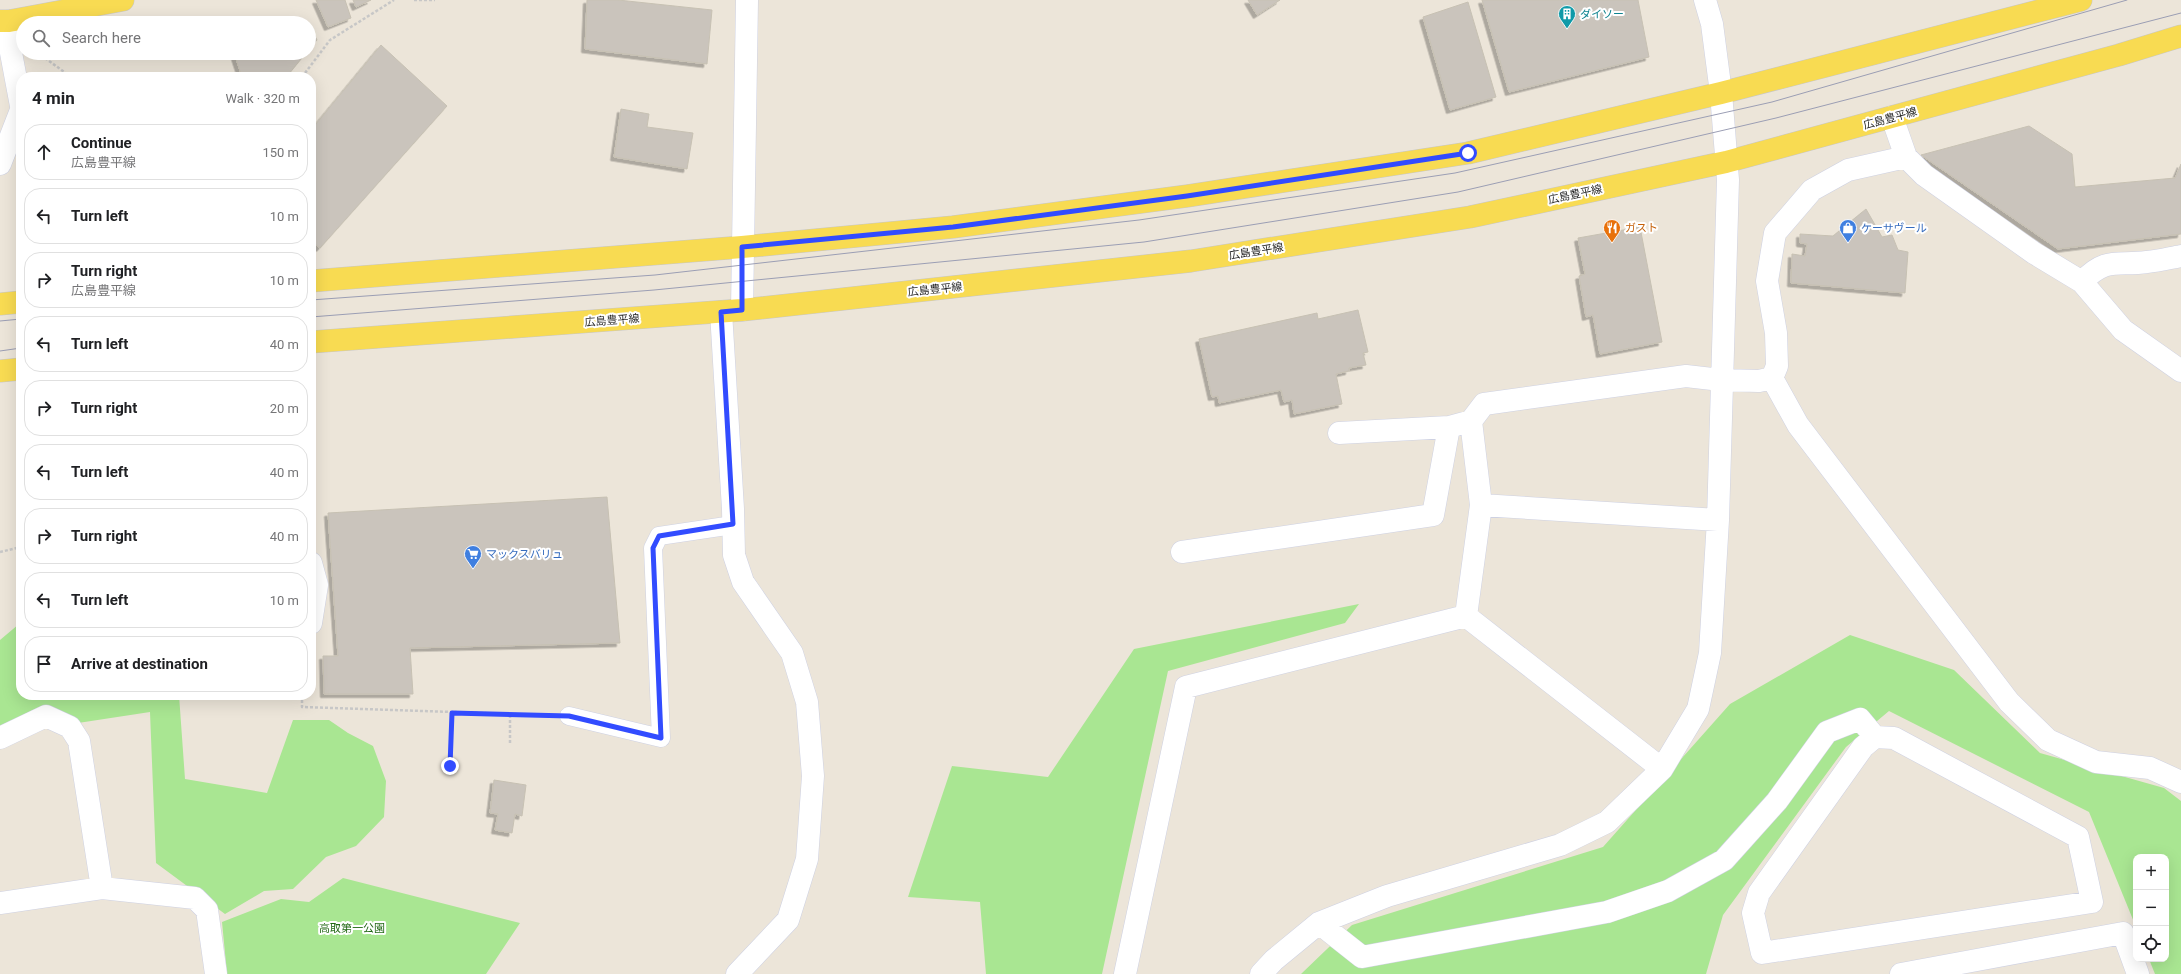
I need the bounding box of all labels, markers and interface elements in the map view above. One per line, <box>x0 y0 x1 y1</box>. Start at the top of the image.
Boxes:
building icon: ダイソー <box>1557 4 1577 29</box>
place label: ダイソー <box>1580 8 1624 21</box>
search box <box>16 16 316 60</box>
icon: search <box>30 27 52 49</box>
text: Search here <box>62 29 141 47</box>
text: 4 min <box>32 88 75 108</box>
text: Walk · 320 m <box>225 91 300 106</box>
street label: 広島豊平線 <box>1862 105 1918 132</box>
text: Continue <box>71 134 132 152</box>
icon: ahead <box>33 141 55 163</box>
route start <box>1459 144 1477 162</box>
text: 150 m <box>262 145 299 160</box>
text: 広島豊平線 <box>71 155 136 170</box>
street label: 広島豊平線 <box>1547 182 1603 207</box>
icon: left <box>33 205 55 227</box>
text: Turn left <box>71 207 128 225</box>
text: 10 m <box>270 209 299 224</box>
restaurant icon: ガスト <box>1602 218 1622 243</box>
shop icon: ケーサヴール <box>1838 218 1858 243</box>
place label: ガスト <box>1625 222 1658 235</box>
place label: ケーサヴール <box>1861 222 1927 235</box>
street label: 広島豊平線 <box>1228 241 1284 262</box>
text: Turn right <box>71 262 137 280</box>
icon: right <box>33 269 55 291</box>
text: 10 m <box>270 273 299 288</box>
street label: 広島豊平線 <box>907 280 963 299</box>
text: 広島豊平線 <box>71 283 136 298</box>
street label: 広島豊平線 <box>584 312 640 329</box>
icon: left <box>33 333 55 355</box>
text: Turn left <box>71 335 128 353</box>
text: 40 m <box>270 337 299 352</box>
icon: right <box>33 397 55 419</box>
text: Turn right <box>71 399 137 417</box>
text: 20 m <box>270 401 299 416</box>
icon: left <box>33 461 55 483</box>
text: Turn left <box>71 463 128 481</box>
text: 40 m <box>270 465 299 480</box>
icon: right <box>33 525 55 547</box>
text: Turn right <box>71 527 137 545</box>
text: 40 m <box>270 529 299 544</box>
supermarket icon: マックスバリュ <box>463 544 483 569</box>
place label: マックスバリュ <box>486 548 563 561</box>
icon: left <box>33 589 55 611</box>
text: Turn left <box>71 591 128 609</box>
text: 10 m <box>270 593 299 608</box>
icon: arrive <box>33 653 55 675</box>
text: Arrive at destination <box>71 655 208 673</box>
route end <box>441 757 459 775</box>
map controls <box>2133 854 2169 962</box>
button: + <box>2133 854 2169 890</box>
button: − <box>2133 890 2169 926</box>
park label: 高取第一公園 <box>319 922 385 935</box>
button: locate <box>2133 926 2169 962</box>

